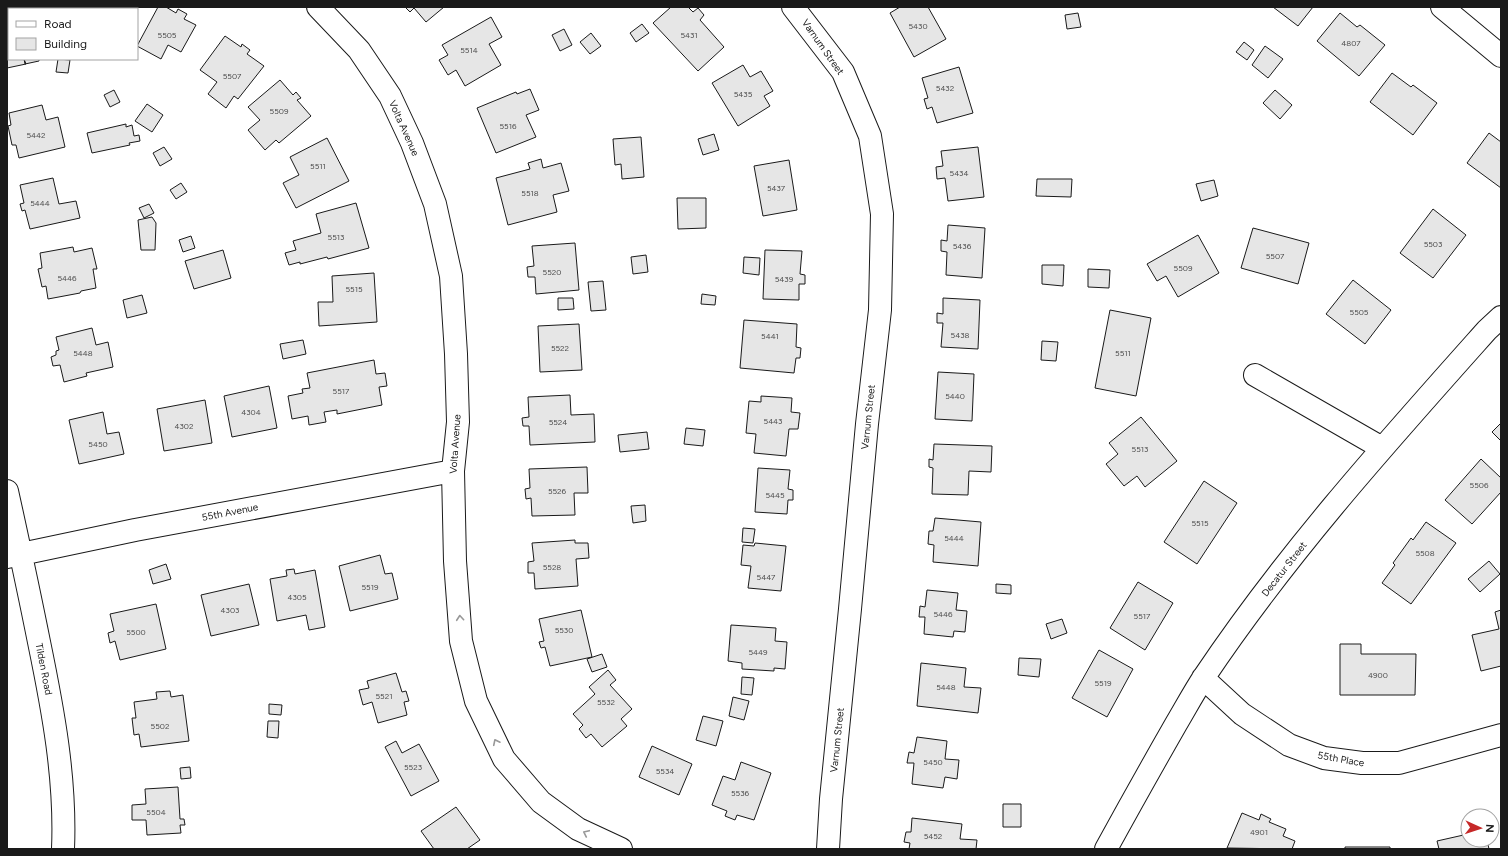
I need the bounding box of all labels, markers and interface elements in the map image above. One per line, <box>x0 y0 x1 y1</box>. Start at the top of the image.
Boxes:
legend <box>8 8 138 60</box>
text: Road <box>44 17 72 31</box>
street label: Varnum Street <box>799 17 847 78</box>
house number: 5430 <box>908 21 928 31</box>
house number: 5505 <box>158 30 177 40</box>
house number: 5431 <box>680 30 698 40</box>
text: Building <box>44 37 87 51</box>
house number: 4807 <box>1341 38 1361 48</box>
house number: 5514 <box>460 45 478 55</box>
house number: 5507 <box>223 71 242 81</box>
house number: 5432 <box>936 83 954 93</box>
house number: 5435 <box>734 89 753 99</box>
street label: Volta Avenue <box>386 98 422 158</box>
house number: 5509 <box>270 106 289 116</box>
house number: 5516 <box>499 121 517 131</box>
house number: 5442 <box>26 130 46 140</box>
house number: 5511 <box>310 161 326 171</box>
house number: 5434 <box>950 168 968 178</box>
house number: 5437 <box>767 183 786 193</box>
house number: 5518 <box>521 188 539 198</box>
house number: 5444 <box>30 198 50 208</box>
house number: 5513 <box>328 232 344 242</box>
house number: 5503 <box>1424 239 1442 249</box>
house number: 5436 <box>953 241 972 251</box>
house number: 5507 <box>1266 251 1285 261</box>
house number: 5509 <box>1174 263 1193 273</box>
house number: 5520 <box>543 267 561 277</box>
house number: 5446 <box>57 273 77 283</box>
house number: 5439 <box>775 274 794 284</box>
house number: 5515 <box>345 284 363 294</box>
house number: 5505 <box>1350 307 1369 317</box>
house number: 5438 <box>951 330 969 340</box>
house number: 5441 <box>761 331 779 341</box>
house number: 5522 <box>551 343 569 353</box>
house number: 5448 <box>73 348 93 358</box>
house number: 5511 <box>1115 348 1131 358</box>
street label: Varnum Street <box>858 384 878 450</box>
house number: 5517 <box>333 386 350 396</box>
house number: 5440 <box>945 391 965 401</box>
house number: 4304 <box>241 407 261 417</box>
street label: Volta Avenue <box>446 413 464 474</box>
house number: 5443 <box>764 416 782 426</box>
house number: 5524 <box>549 417 567 427</box>
house number: 4302 <box>175 421 193 431</box>
house number: 5450 <box>88 439 108 449</box>
house number: 5513 <box>1132 444 1148 454</box>
house number: 5506 <box>1470 480 1489 490</box>
house number: 5526 <box>548 486 567 496</box>
house number: 5445 <box>765 490 785 500</box>
street label: 55th Avenue <box>201 500 260 524</box>
house number: 5515 <box>1191 518 1209 528</box>
house number: 5444 <box>944 533 964 543</box>
street label: Decatur Street <box>1259 539 1310 599</box>
house number: 5508 <box>1415 548 1435 558</box>
house number: 5528 <box>543 562 561 572</box>
house number: 5447 <box>757 572 776 582</box>
house number: 5519 <box>361 582 379 592</box>
house number: 4305 <box>287 592 307 602</box>
house number: 4303 <box>221 605 239 615</box>
house number: 5446 <box>933 609 953 619</box>
house number: 5517 <box>1134 611 1151 621</box>
one-way arrow <box>455 615 464 621</box>
house number: 5530 <box>555 625 573 635</box>
house number: 5500 <box>126 627 146 637</box>
street label: Tilden Road <box>33 642 55 696</box>
house number: 5449 <box>748 647 768 657</box>
house number: 4900 <box>1368 670 1388 680</box>
house number: 5519 <box>1094 678 1112 688</box>
house number: 5448 <box>936 682 956 692</box>
house number: 5521 <box>376 691 392 701</box>
house number: 5532 <box>597 697 615 707</box>
street label: Varnum Street <box>827 707 847 773</box>
house number: 5502 <box>151 721 169 731</box>
one-way arrow <box>493 739 501 746</box>
street label: 55th Place <box>1317 748 1366 770</box>
house number: 5450 <box>923 757 943 767</box>
house number: 5523 <box>404 762 422 772</box>
house number: 5534 <box>656 766 674 776</box>
house number: 5536 <box>731 788 750 798</box>
house number: 5504 <box>146 807 166 817</box>
north arrow <box>1460 808 1500 848</box>
text: N <box>1483 824 1496 833</box>
house number: 4901 <box>1250 827 1268 837</box>
one-way arrow <box>582 830 590 838</box>
house number: 5452 <box>924 831 942 841</box>

